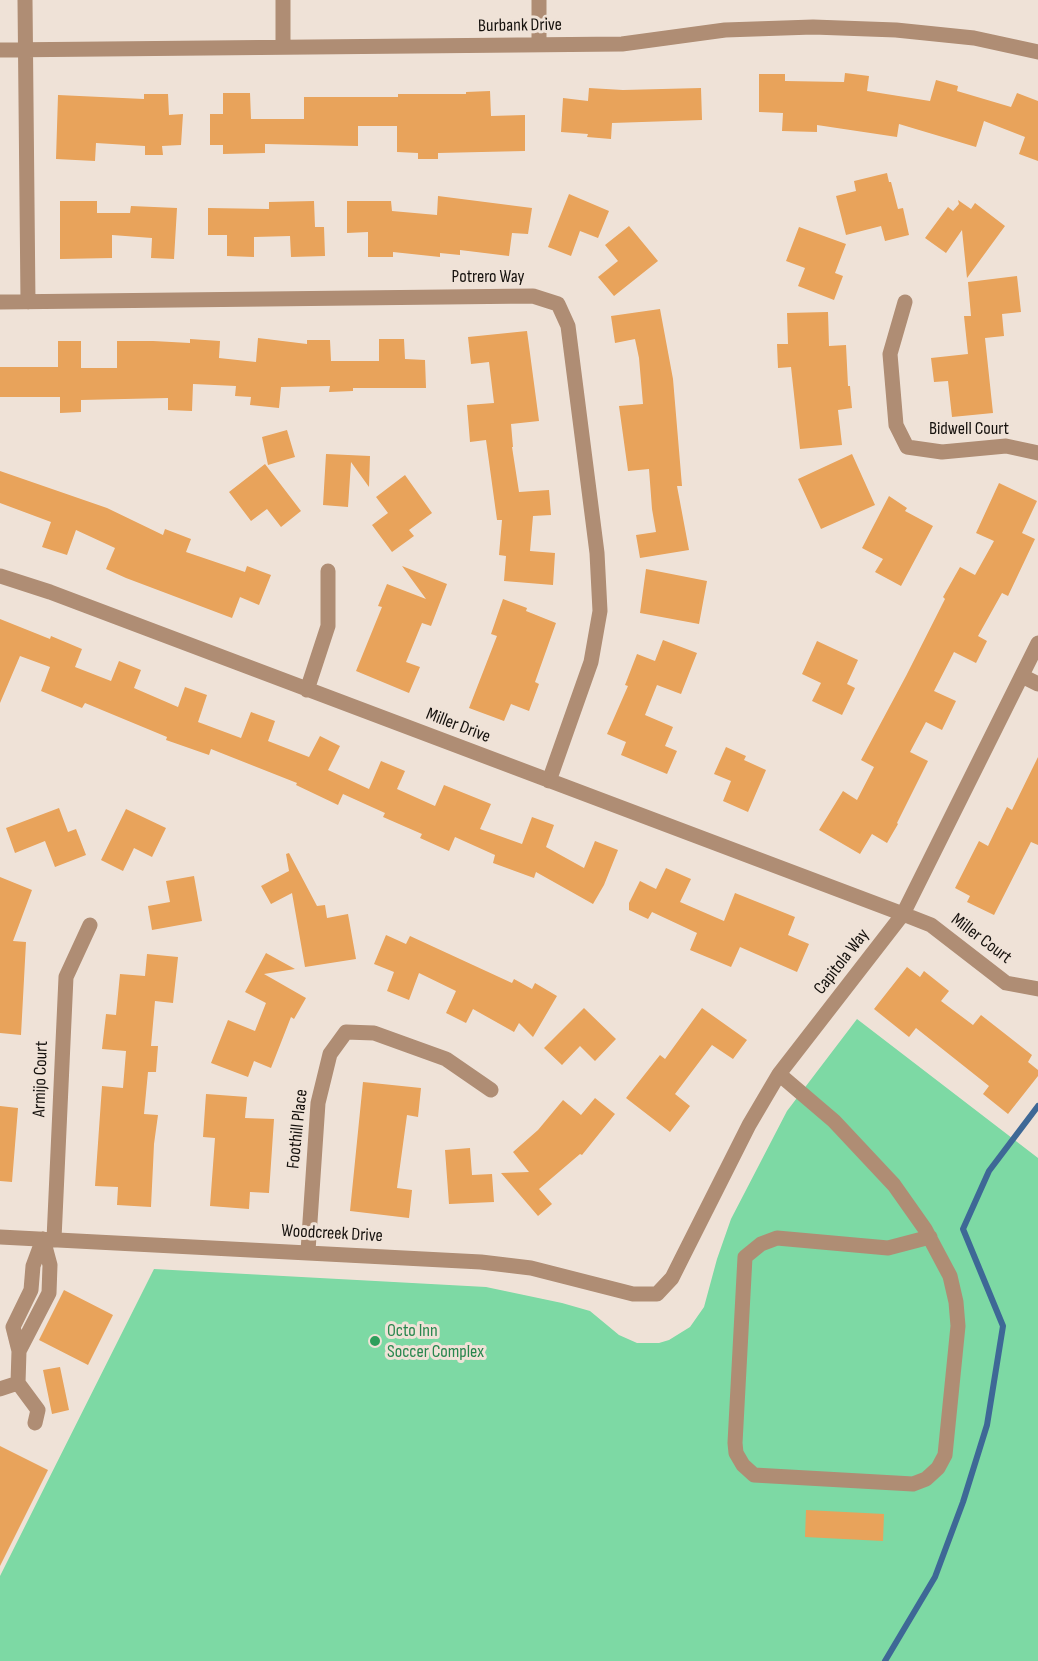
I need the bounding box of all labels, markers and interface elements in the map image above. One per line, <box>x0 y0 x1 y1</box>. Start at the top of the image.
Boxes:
street label: Burbank Drive <box>478 14 562 38</box>
street label: Potrero Way <box>452 266 524 288</box>
street label: Bidwell Court <box>929 418 1009 440</box>
street label: Miller Drive <box>423 704 493 748</box>
street label: Miller Court <box>946 909 1016 969</box>
street label: Capitola Way <box>810 925 874 999</box>
street label: Armijo Court <box>29 1041 53 1117</box>
street label: Foothill Place <box>283 1088 313 1170</box>
street label: Woodcreek Drive <box>281 1221 383 1247</box>
place label: Octo Inn Soccer Complex <box>387 1320 484 1362</box>
marker: Octo Inn Soccer Complex <box>368 1334 382 1348</box>

